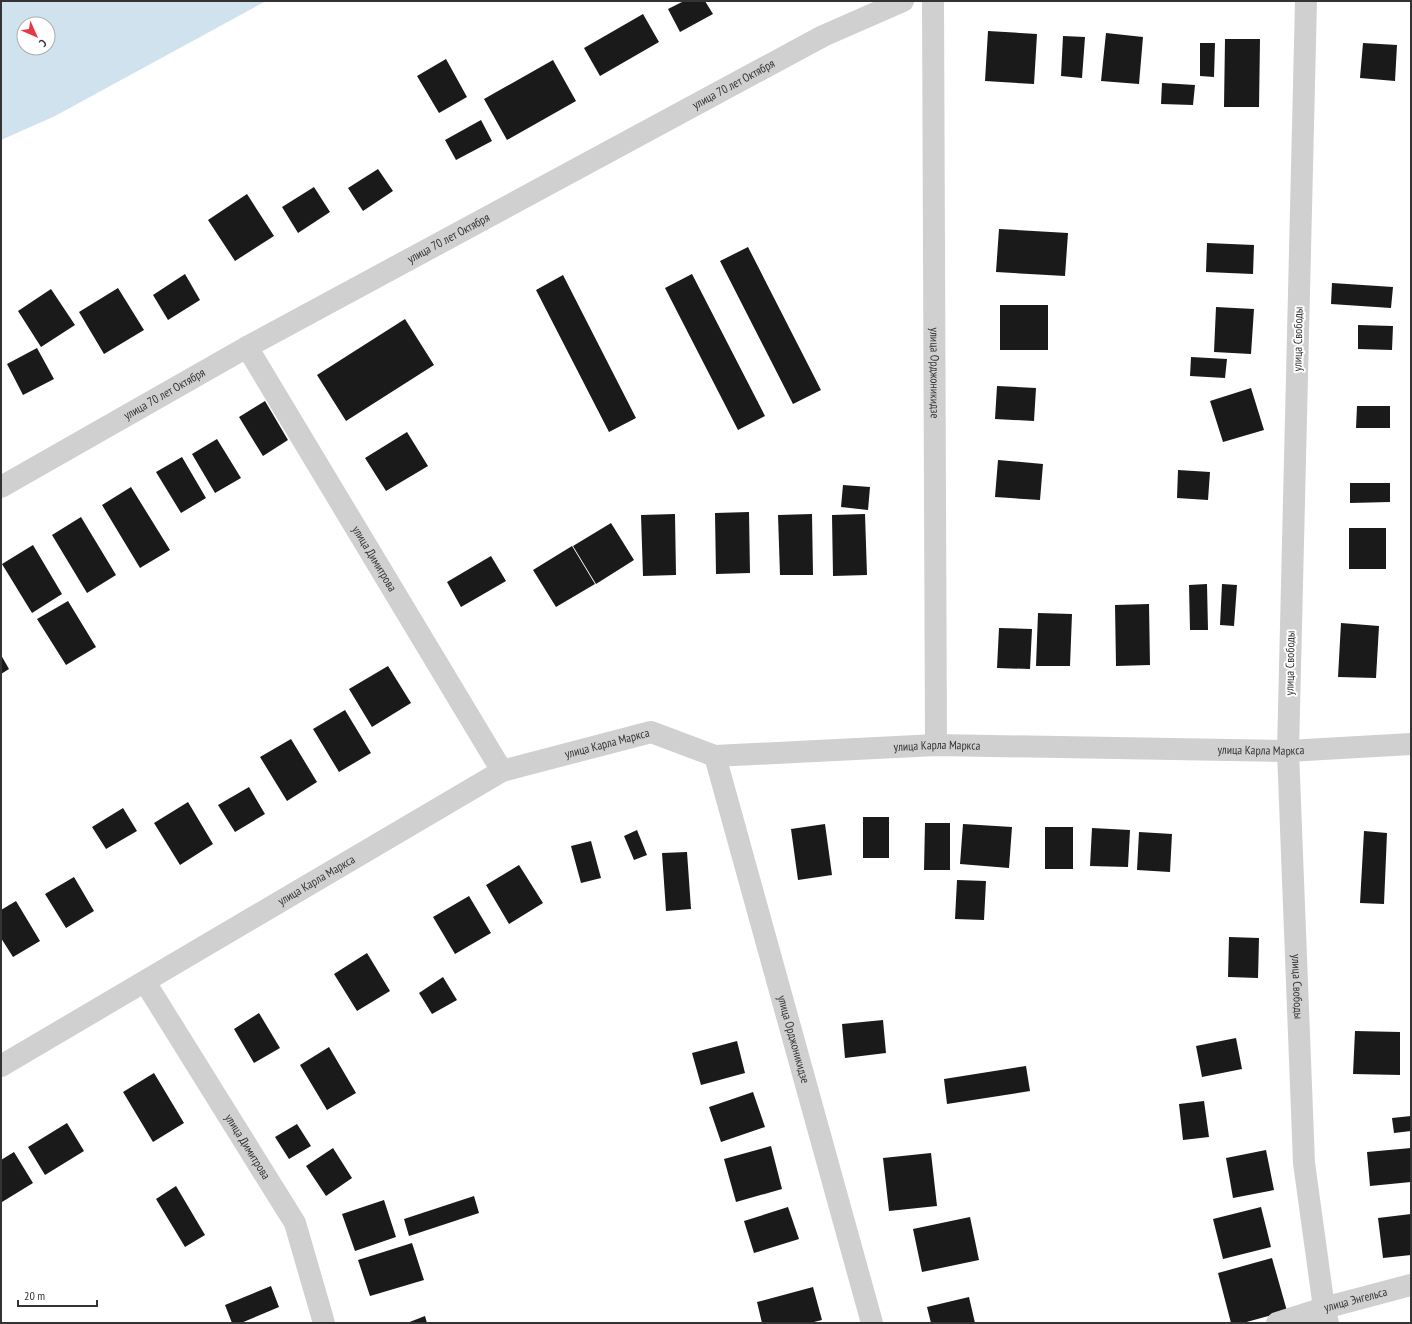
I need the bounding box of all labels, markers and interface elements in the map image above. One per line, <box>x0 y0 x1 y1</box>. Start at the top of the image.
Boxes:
north arrow <box>16 16 56 56</box>
text: С <box>36 36 50 50</box>
street label: улица 70 лет Октября <box>690 55 777 112</box>
street label: улица 70 лет Октября <box>404 209 492 266</box>
street label: улица Свободы <box>1289 306 1306 372</box>
street label: улица Орджоникидзе <box>927 328 943 418</box>
street label: улица 70 лет Октября <box>121 364 208 423</box>
street label: улица Димитрова <box>349 523 400 594</box>
street label: улица Свободы <box>1281 630 1298 696</box>
street label: улица Карла Маркса <box>563 725 651 761</box>
street label: улица Карла Маркса <box>893 737 981 754</box>
street label: улица Карла Маркса <box>1217 742 1305 758</box>
street label: улица Карла Маркса <box>275 851 357 908</box>
street label: улица Свободы <box>1289 954 1306 1019</box>
street label: улица Орджоникидзе <box>775 993 813 1085</box>
street label: улица Димитрова <box>222 1111 274 1182</box>
scale bar <box>18 1282 97 1308</box>
street label: улица Энгельса <box>1322 1284 1389 1315</box>
text: 20 m <box>24 1288 45 1303</box>

